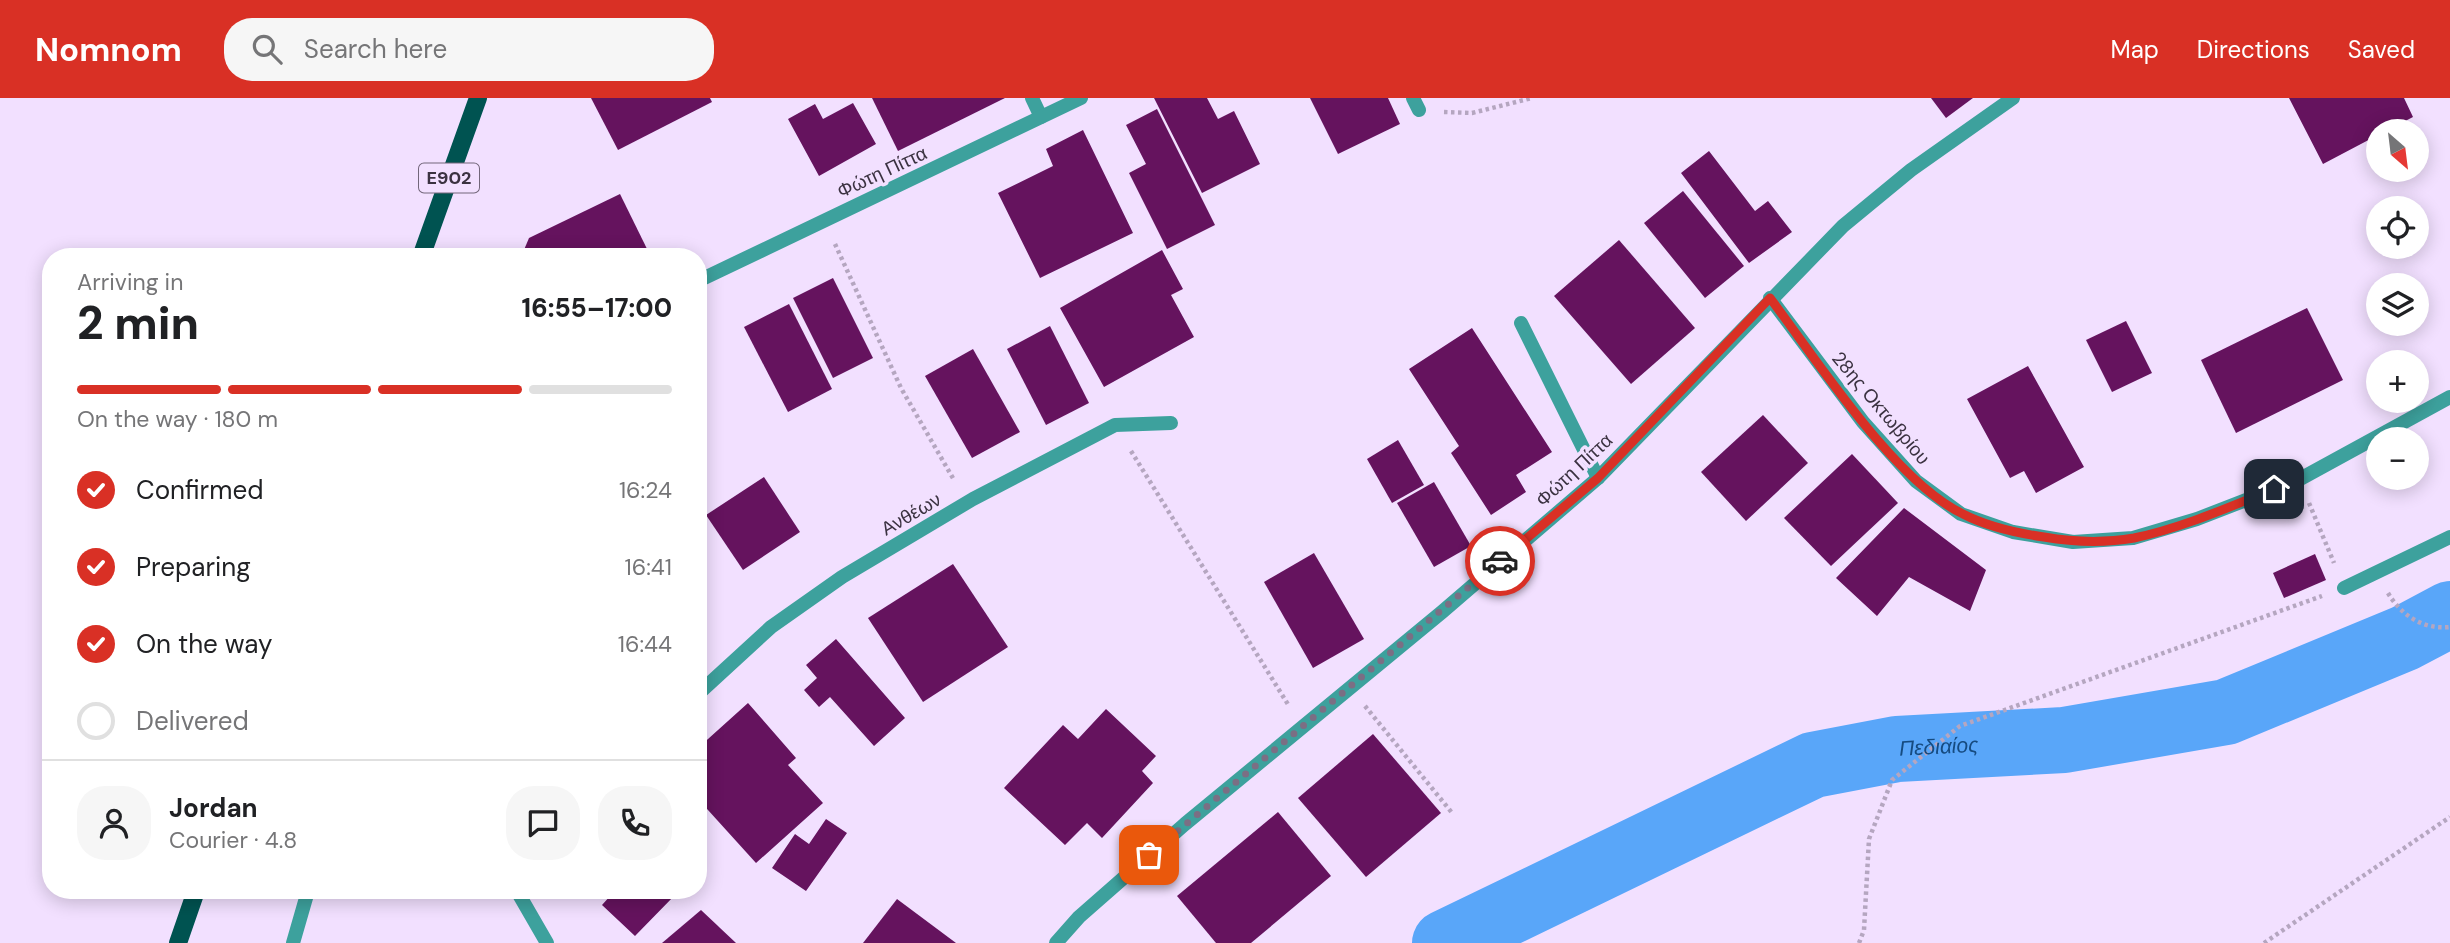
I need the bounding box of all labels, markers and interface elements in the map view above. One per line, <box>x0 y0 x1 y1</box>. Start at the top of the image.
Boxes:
search box <box>224 18 714 81</box>
text: Nomnom <box>35 28 182 71</box>
icon: search <box>248 30 286 68</box>
text: Search here <box>304 32 447 66</box>
text: Map <box>2111 34 2159 65</box>
text: Directions <box>2197 34 2310 65</box>
text: Saved <box>2348 34 2415 65</box>
north arrow <box>2366 119 2429 182</box>
map controls <box>2366 119 2429 490</box>
street label: Φώτη Πίττα <box>833 140 931 204</box>
road number: E902 <box>419 164 479 192</box>
button: locate <box>2366 196 2429 259</box>
text: Arriving in <box>77 267 183 297</box>
button: layers <box>2366 273 2429 336</box>
text: 16:55–17:00 <box>522 291 672 325</box>
text: 2 min <box>77 293 199 353</box>
street label: 28ης Οκτωβρίου <box>1826 346 1936 470</box>
button: + <box>2366 350 2429 413</box>
text: On the way · 180 m <box>77 404 278 434</box>
button: − <box>2366 427 2429 490</box>
street label: Φώτη Πίττα <box>1530 428 1618 512</box>
pin <box>2244 459 2304 519</box>
icon: home <box>2255 470 2293 508</box>
icon: check <box>77 471 115 509</box>
text: Confirmed <box>136 473 263 507</box>
text: 16:24 <box>619 475 672 505</box>
street label: Ανθέων <box>877 487 945 541</box>
courier <box>1465 526 1535 596</box>
icon: car <box>1481 542 1519 580</box>
icon: check <box>77 548 115 586</box>
text: Preparing <box>136 550 251 584</box>
text: 16:41 <box>625 552 672 582</box>
icon: check <box>77 625 115 663</box>
text: On the way <box>136 627 272 661</box>
text: 16:44 <box>618 629 672 659</box>
text: Delivered <box>136 704 249 738</box>
water label: Πεδιαίος <box>1898 731 1980 763</box>
button: person <box>77 786 151 860</box>
button: chat <box>506 786 580 860</box>
button: phone <box>598 786 672 860</box>
text: Jordan <box>169 791 258 825</box>
text: Courier · 4.8 <box>169 825 297 855</box>
pin <box>1119 825 1179 885</box>
icon: bag <box>1130 836 1168 874</box>

